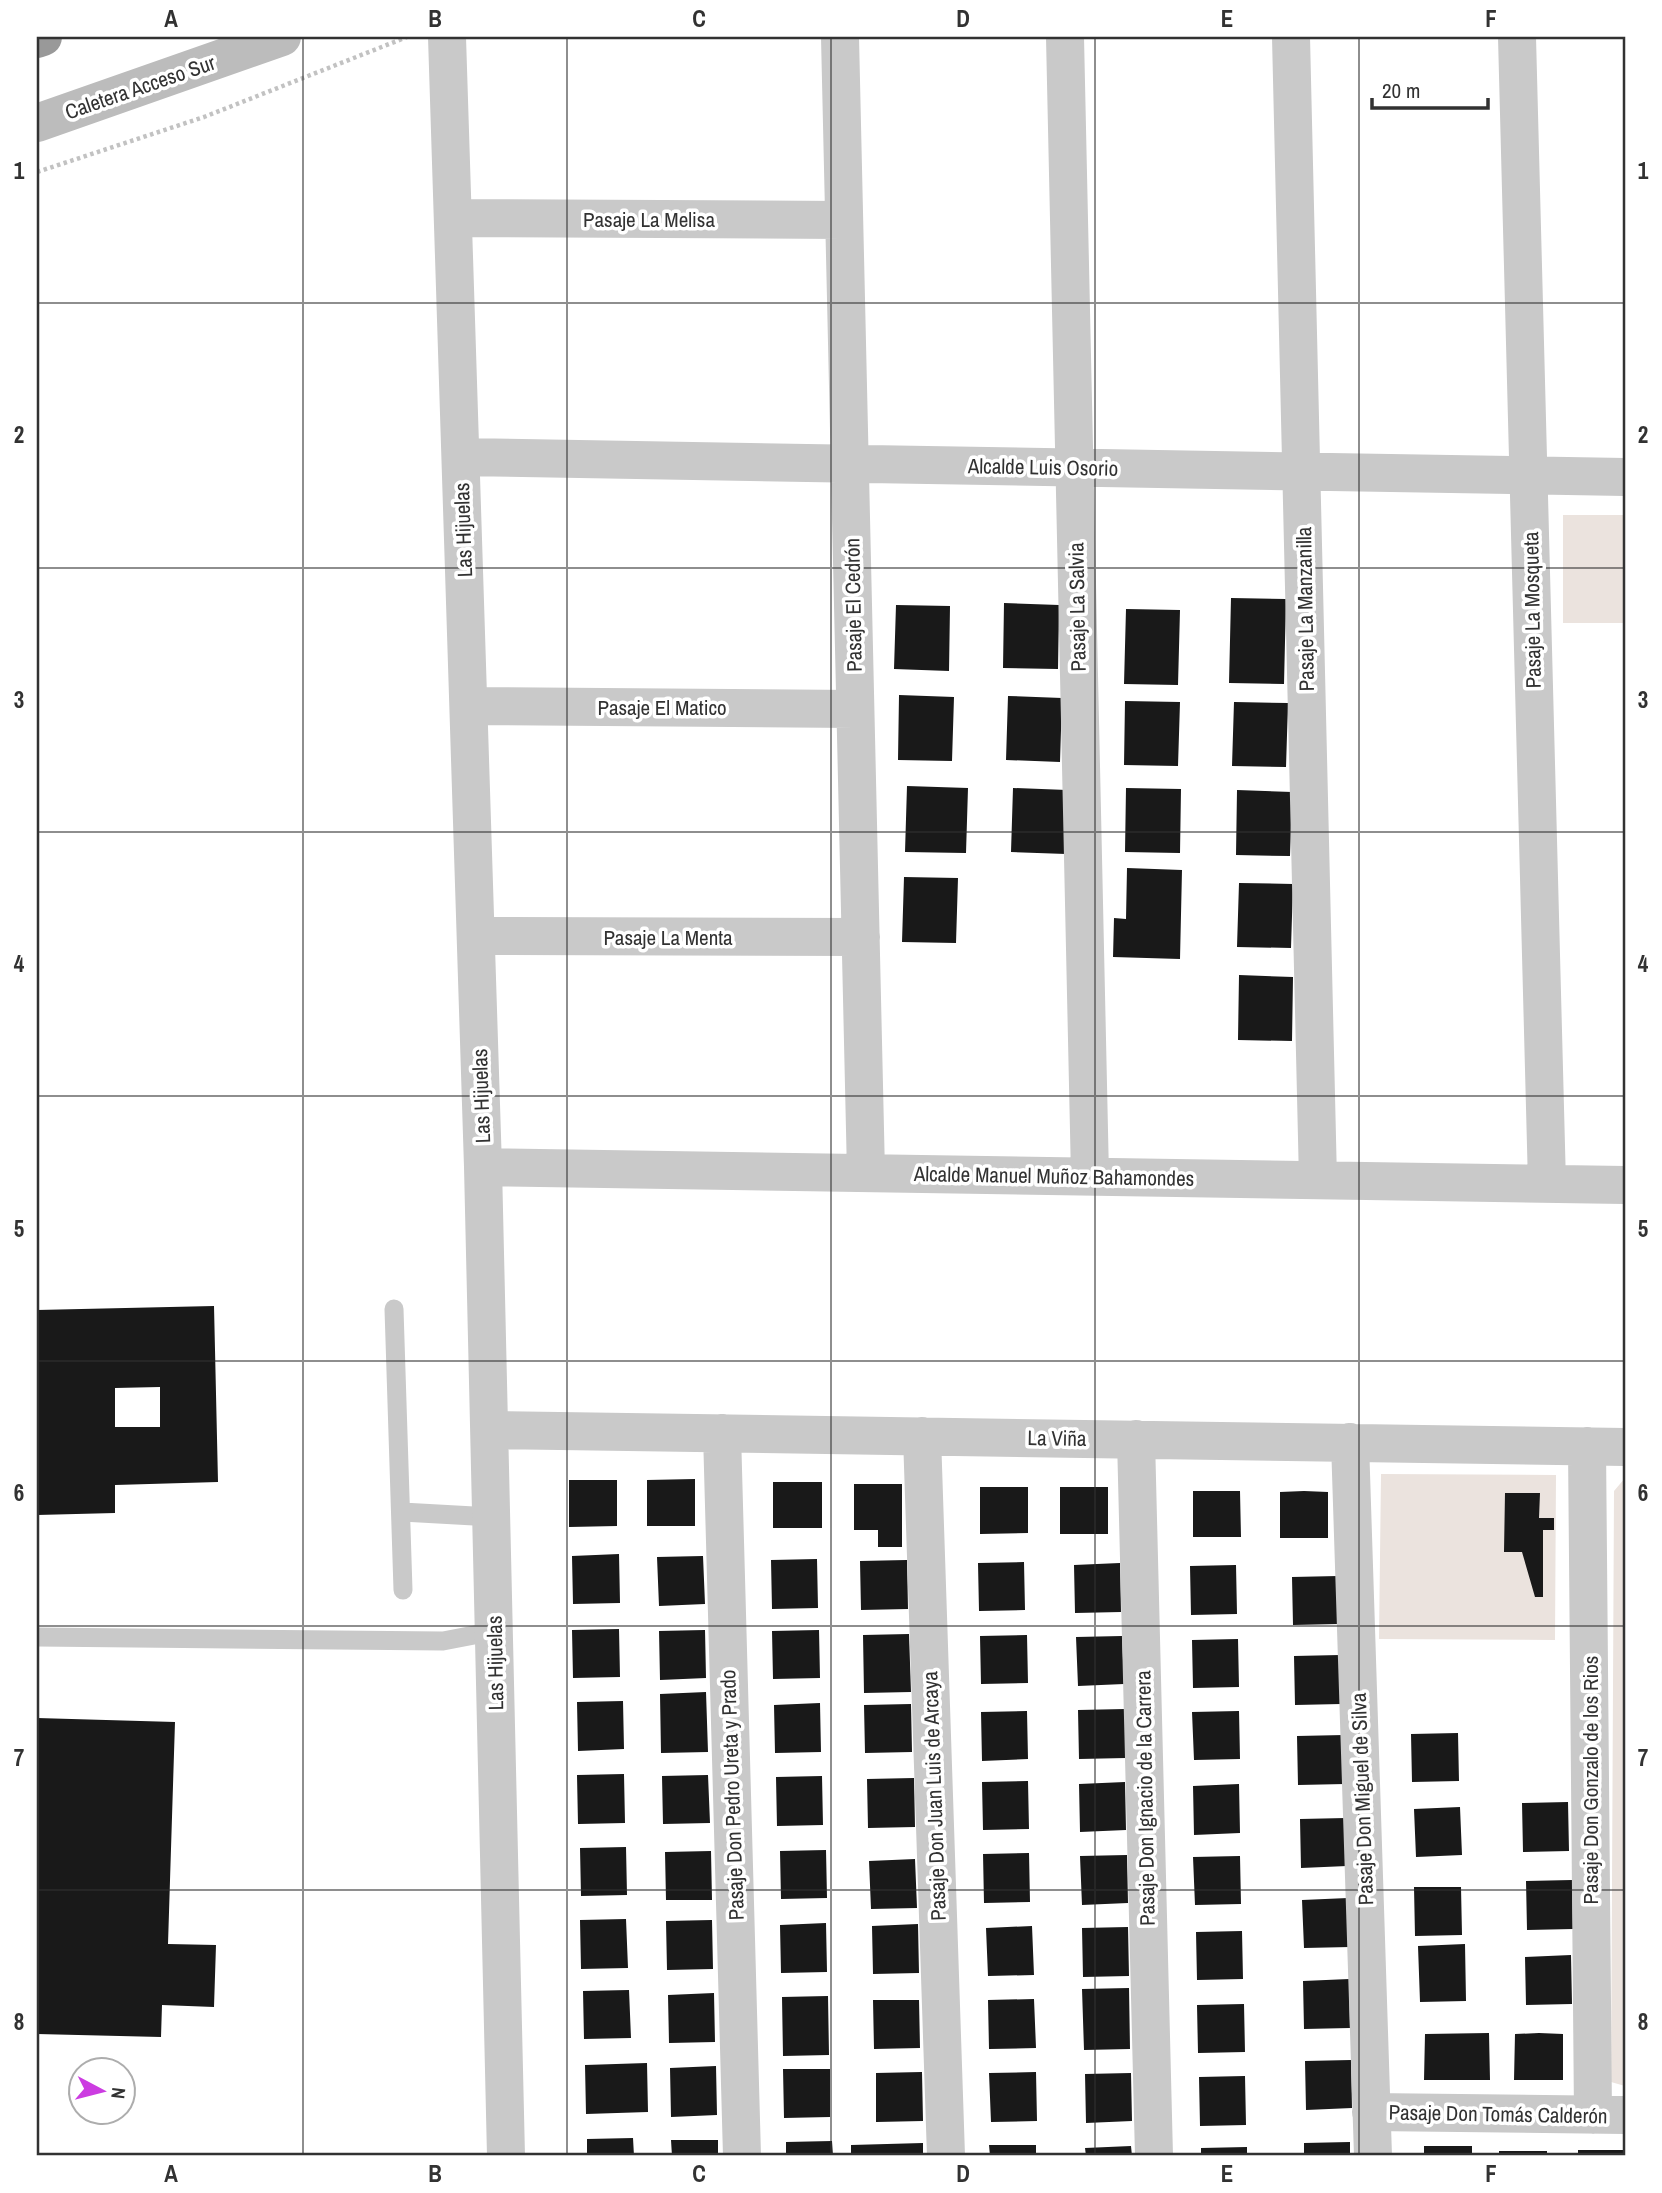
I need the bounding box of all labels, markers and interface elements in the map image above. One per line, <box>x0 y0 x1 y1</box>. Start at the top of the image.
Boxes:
text: A <box>164 3 178 34</box>
text: B <box>428 3 442 34</box>
text: C <box>692 3 706 34</box>
text: D <box>956 3 970 34</box>
text: E <box>1221 3 1233 34</box>
text: F <box>1485 3 1497 34</box>
street label: Caletera Acceso Sur <box>61 48 219 126</box>
scale bar <box>1372 66 1487 110</box>
text: 20 m <box>1382 76 1420 105</box>
text: 1 <box>14 155 25 186</box>
text: 1 <box>1638 155 1649 186</box>
street label: Pasaje La Melisa <box>583 205 715 234</box>
text: 2 <box>14 419 24 450</box>
text: 2 <box>1638 419 1648 450</box>
street label: Alcalde Luis Osorio <box>967 451 1118 483</box>
street label: Las Hijuelas <box>447 482 479 578</box>
street label: Pasaje La Manzanilla <box>1289 526 1321 692</box>
street label: Pasaje La Mosqueta <box>1516 531 1548 689</box>
street label: Pasaje El Cedrón <box>837 538 869 672</box>
street label: Pasaje La Salvia <box>1061 542 1093 672</box>
text: 3 <box>14 684 24 715</box>
text: 3 <box>1638 684 1648 715</box>
street label: Pasaje El Matico <box>597 693 727 722</box>
street label: Pasaje La Menta <box>603 923 733 952</box>
text: 4 <box>14 948 25 979</box>
text: 4 <box>1638 948 1649 979</box>
street label: Las Hijuelas <box>465 1048 497 1144</box>
street label: Alcalde Manuel Muñoz Bahamondes <box>913 1159 1194 1193</box>
text: 5 <box>14 1213 24 1244</box>
text: 5 <box>1638 1213 1648 1244</box>
street label: La Viña <box>1027 1423 1087 1453</box>
text: 6 <box>14 1477 24 1508</box>
text: 6 <box>1638 1477 1648 1508</box>
street label: Las Hijuelas <box>480 1615 510 1711</box>
street label: Pasaje Don Gonzalo de los Rios <box>1576 1656 1605 1904</box>
street label: Pasaje Don Pedro Ureta y Prado <box>713 1669 751 1921</box>
street label: Pasaje Don Juan Luis de Arcaya <box>915 1670 953 1921</box>
street label: Pasaje Don Ignacio de la Carrera <box>1128 1670 1162 1926</box>
street label: Pasaje Don Miguel de Silva <box>1344 1692 1380 1906</box>
text: 7 <box>14 1742 24 1773</box>
text: 7 <box>1638 1742 1648 1773</box>
text: 8 <box>14 2006 24 2037</box>
text: 8 <box>1638 2006 1648 2037</box>
north arrow <box>66 2056 136 2126</box>
text: N <box>105 2086 132 2100</box>
street label: Pasaje Don Tomás Calderón <box>1388 2098 1608 2130</box>
text: A <box>164 2158 178 2189</box>
text: B <box>428 2158 442 2189</box>
text: C <box>692 2158 706 2189</box>
text: D <box>956 2158 970 2189</box>
text: E <box>1221 2158 1233 2189</box>
text: F <box>1485 2158 1497 2189</box>

